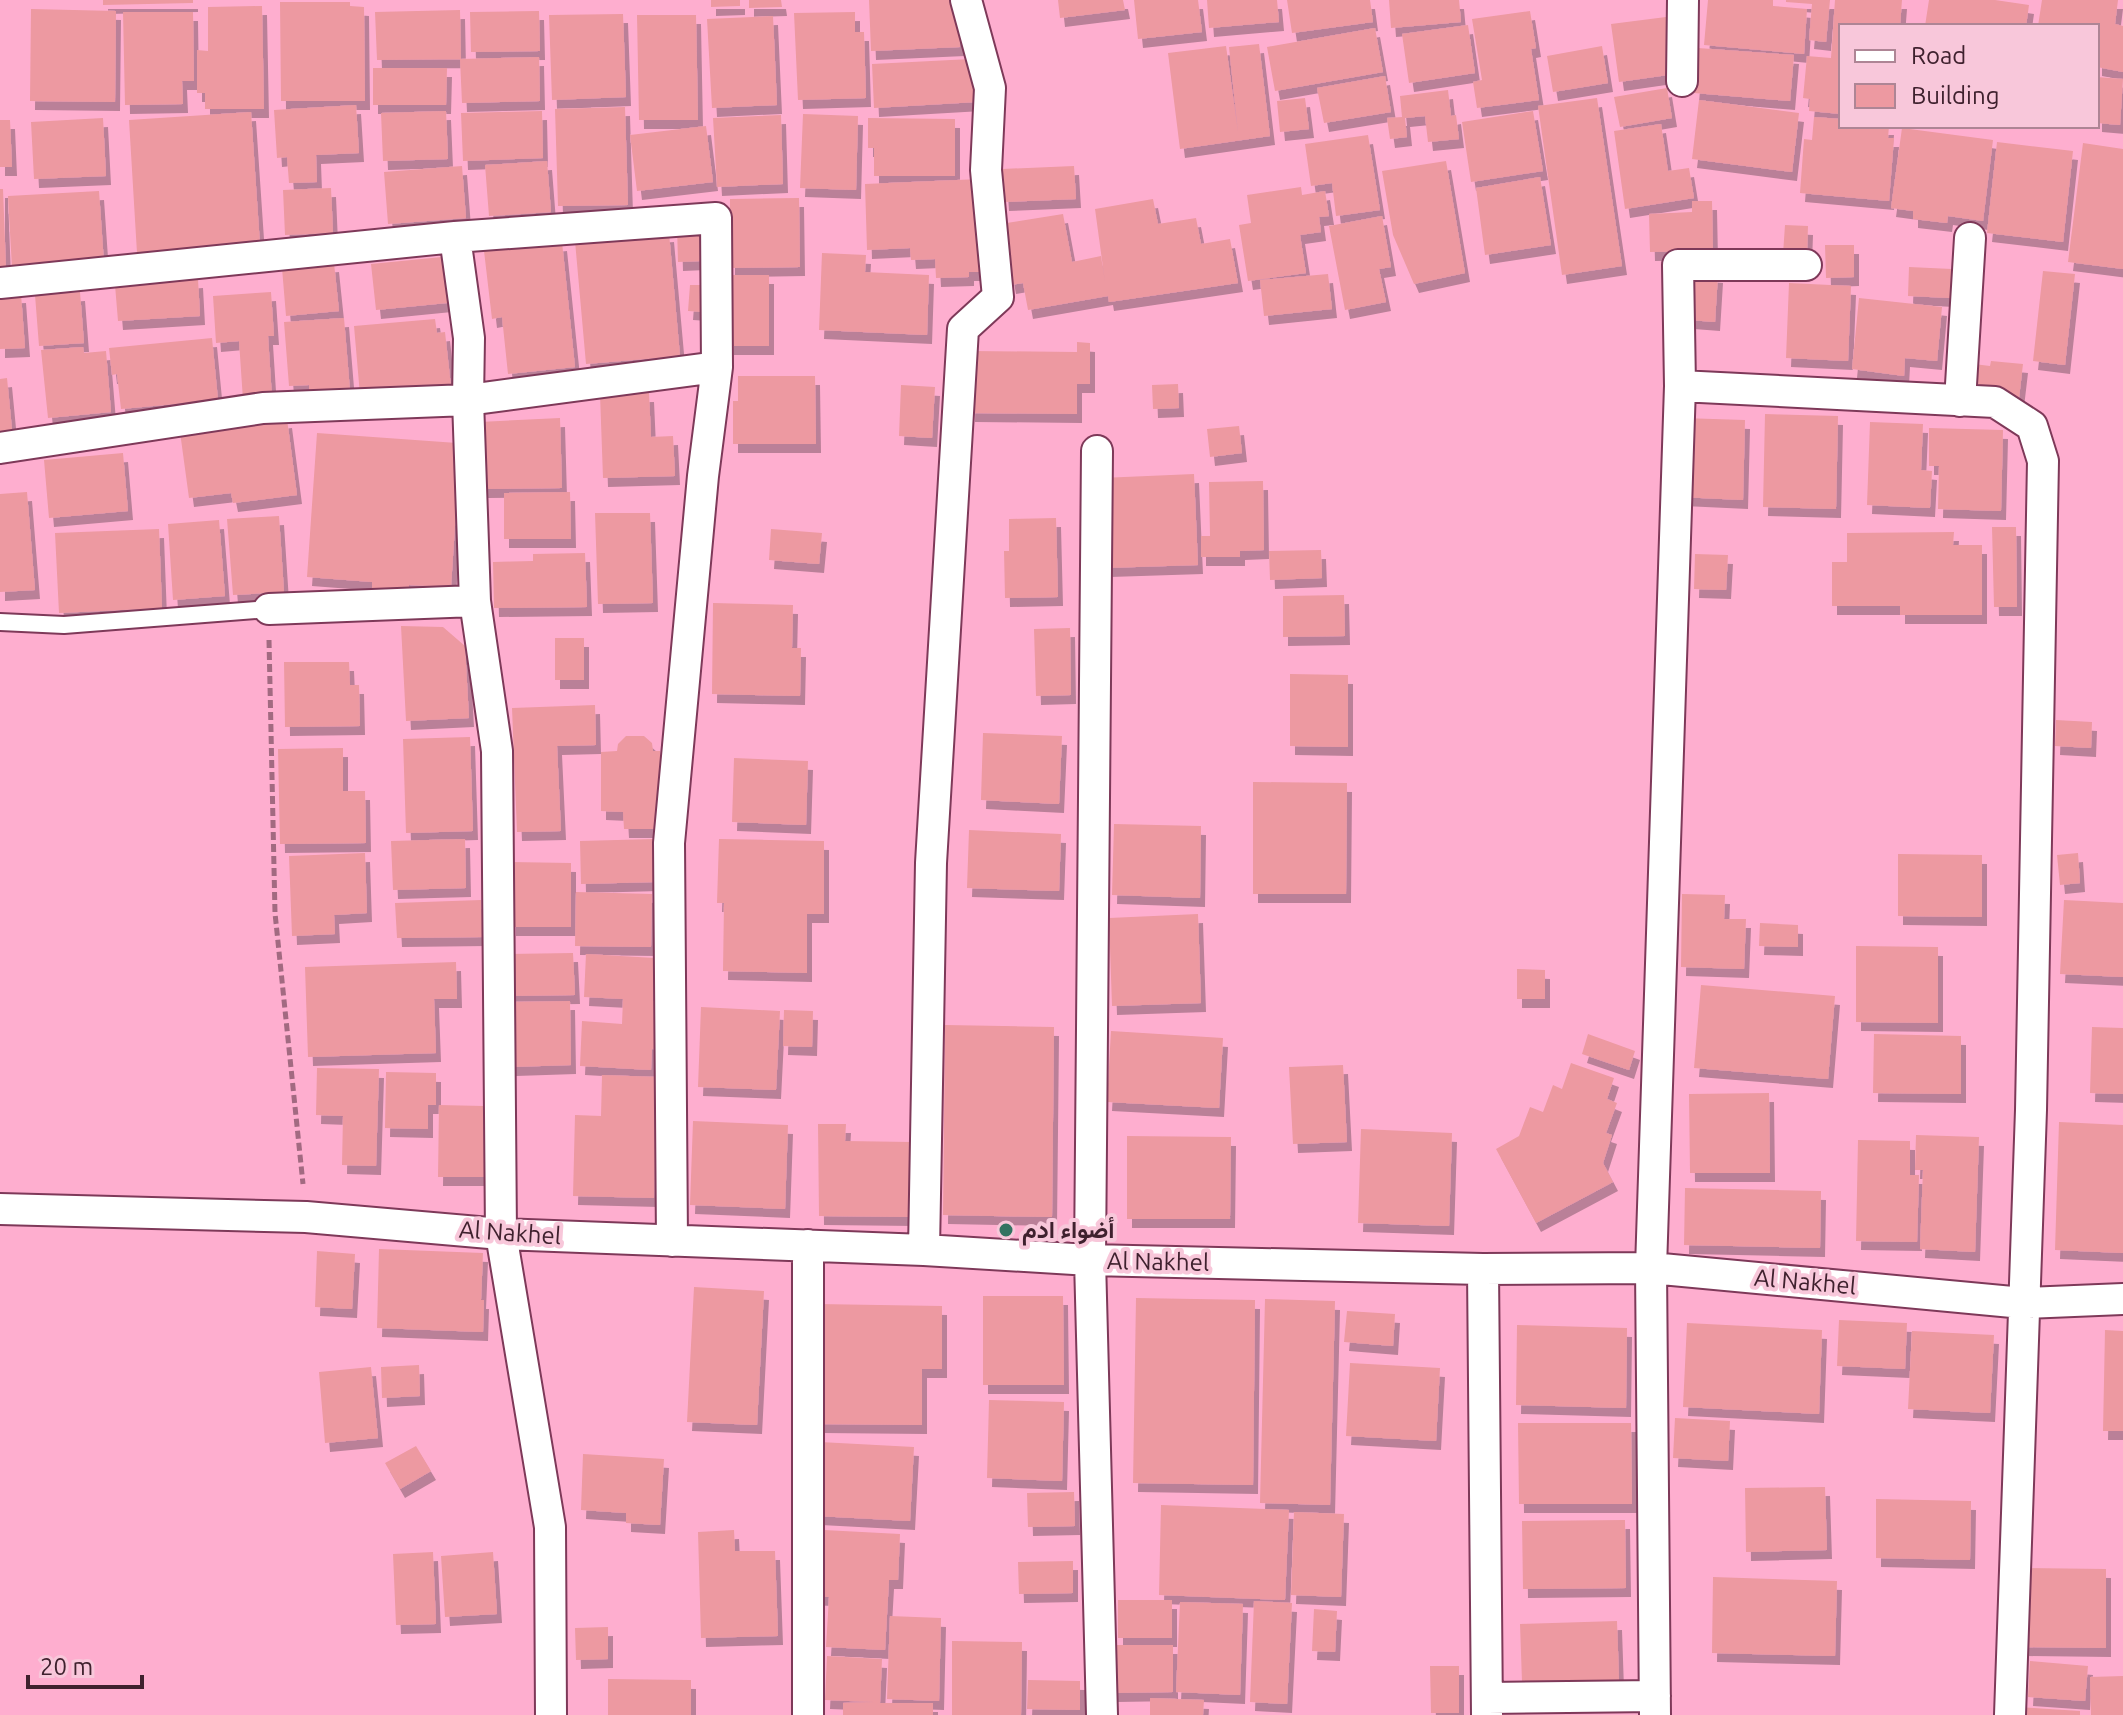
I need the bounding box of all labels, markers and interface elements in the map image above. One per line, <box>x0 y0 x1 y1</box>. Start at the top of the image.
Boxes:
legend <box>1839 24 2099 128</box>
text: Road <box>1911 42 1966 69</box>
text: Building <box>1911 82 1999 109</box>
street label: Al Nakhel <box>458 1215 562 1250</box>
place label: أضواء ادم <box>1022 1216 1115 1246</box>
marker: أضواء ادم <box>997 1221 1015 1239</box>
street label: Al Nakhel <box>1107 1247 1209 1276</box>
street label: Al Nakhel <box>1753 1264 1857 1299</box>
scale bar <box>28 1639 142 1689</box>
text: 20 m <box>40 1653 93 1680</box>

